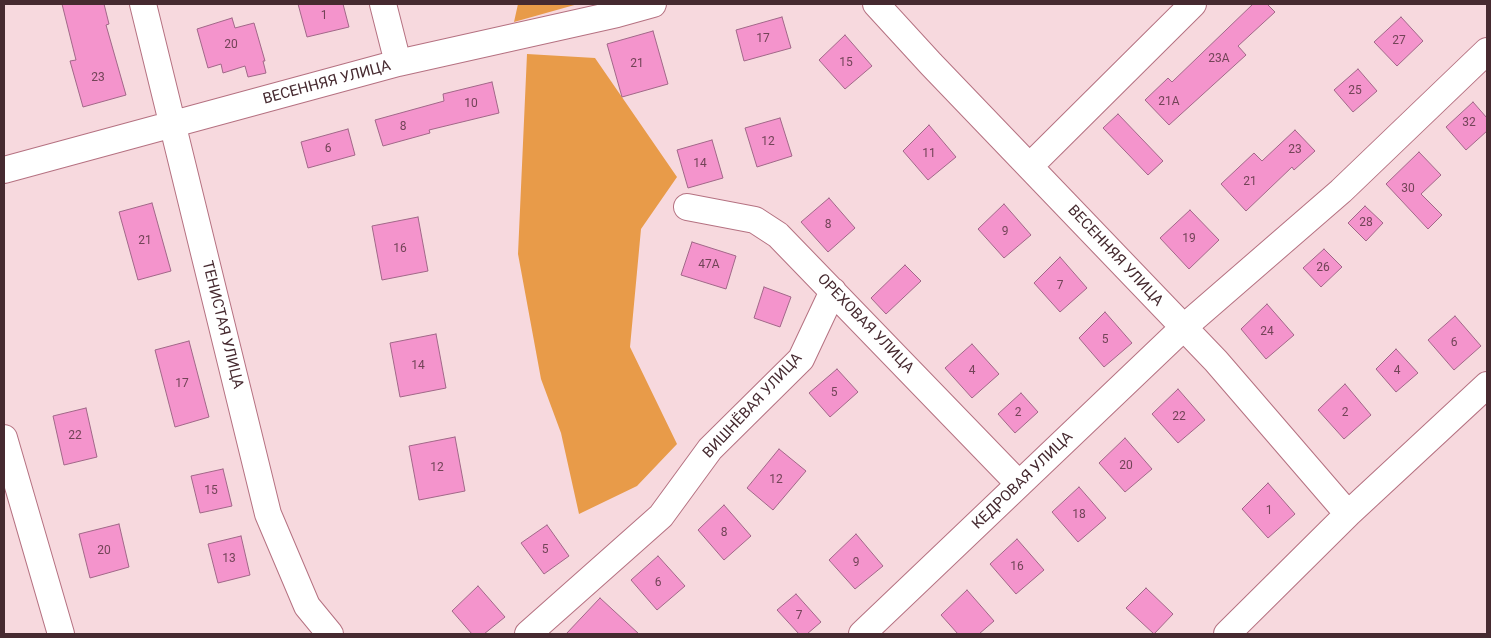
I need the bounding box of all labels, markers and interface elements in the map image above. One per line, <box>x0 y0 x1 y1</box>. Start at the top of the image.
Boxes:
house number: 1 <box>321 9 327 23</box>
house number: 17 <box>756 32 770 46</box>
house number: 27 <box>1392 34 1406 48</box>
house number: 20 <box>224 38 238 52</box>
house number: 23А <box>1208 52 1230 66</box>
house number: 15 <box>839 56 853 70</box>
street label: ВЕСЕННЯЯ УЛИЦА <box>261 57 393 109</box>
house number: 21 <box>630 57 644 71</box>
house number: 23 <box>91 71 105 85</box>
house number: 25 <box>1348 84 1362 98</box>
house number: 21А <box>1158 95 1180 109</box>
house number: 10 <box>464 97 478 111</box>
house number: 32 <box>1462 116 1476 130</box>
house number: 8 <box>400 120 406 134</box>
house number: 12 <box>761 135 775 149</box>
house number: 6 <box>325 142 331 156</box>
house number: 23 <box>1288 143 1302 157</box>
house number: 11 <box>922 147 936 161</box>
house number: 14 <box>693 157 707 171</box>
house number: 21 <box>1243 175 1257 189</box>
house number: 30 <box>1401 182 1415 196</box>
street label: ВЕСЕННЯЯ УЛИЦА <box>1064 202 1166 310</box>
house number: 28 <box>1359 216 1373 230</box>
house number: 8 <box>825 218 831 232</box>
house number: 9 <box>1002 225 1008 239</box>
house number: 19 <box>1182 232 1196 246</box>
house number: 21 <box>138 234 152 248</box>
house number: 16 <box>393 242 407 256</box>
house number: 47А <box>698 258 720 272</box>
street label: ТЕНИСТАЯ УЛИЦА <box>197 259 247 391</box>
house number: 26 <box>1316 261 1330 275</box>
street label: ОРЕХОВАЯ УЛИЦА <box>813 270 917 378</box>
house number: 7 <box>1057 279 1063 293</box>
house number: 24 <box>1260 325 1274 339</box>
house number: 5 <box>1102 333 1108 347</box>
house number: 6 <box>1451 336 1457 350</box>
street label: ВИШНЁВАЯ УЛИЦА <box>700 350 806 462</box>
house number: 14 <box>411 359 425 373</box>
house number: 4 <box>969 364 975 378</box>
house number: 4 <box>1394 364 1400 378</box>
house number: 17 <box>175 377 189 391</box>
house number: 5 <box>831 386 837 400</box>
house number: 2 <box>1015 406 1021 420</box>
house number: 2 <box>1342 406 1348 420</box>
house number: 22 <box>1172 410 1186 424</box>
street label: КЕДРОВАЯ УЛИЦА <box>969 428 1077 534</box>
house number: 22 <box>68 429 82 443</box>
house number: 20 <box>1119 459 1133 473</box>
house number: 12 <box>430 461 444 475</box>
house number: 12 <box>769 473 783 487</box>
house number: 15 <box>204 484 218 498</box>
house number: 1 <box>1266 504 1272 518</box>
house number: 18 <box>1072 508 1086 522</box>
house number: 8 <box>721 526 727 540</box>
house number: 5 <box>542 543 548 557</box>
house number: 20 <box>97 544 111 558</box>
house number: 13 <box>222 552 236 566</box>
house number: 9 <box>853 556 859 570</box>
house number: 16 <box>1010 560 1024 574</box>
house number: 6 <box>655 576 661 590</box>
house number: 7 <box>796 609 802 623</box>

